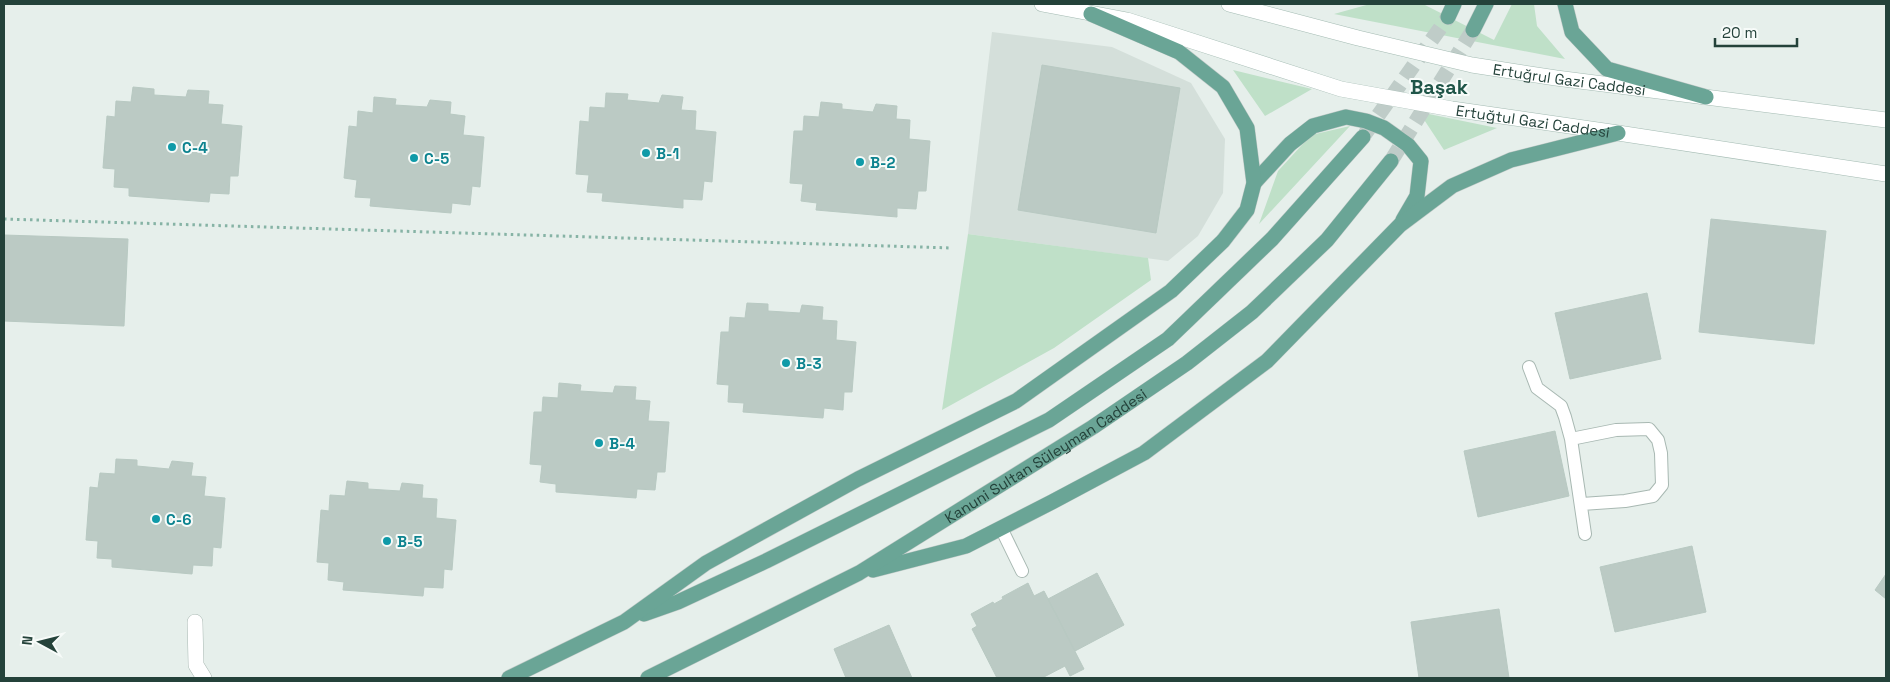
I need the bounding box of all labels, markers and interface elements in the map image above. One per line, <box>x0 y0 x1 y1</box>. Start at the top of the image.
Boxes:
scale bar <box>1715 15 1798 47</box>
text: 20 m <box>1722 23 1757 42</box>
street label: Ertuğrul Gazi Caddesi <box>1492 59 1647 99</box>
district label: Başak <box>1410 74 1468 100</box>
street label: Ertuğtul Gazi Caddesi <box>1455 100 1611 141</box>
place label: C-4 <box>182 138 208 157</box>
marker: C-4 <box>166 141 178 153</box>
place label: B-1 <box>656 144 679 163</box>
marker: B-1 <box>640 147 652 159</box>
place label: C-5 <box>424 149 449 168</box>
marker: C-5 <box>408 152 420 164</box>
place label: B-2 <box>870 153 895 172</box>
marker: B-2 <box>854 156 866 168</box>
place label: B-3 <box>796 354 822 373</box>
marker: B-3 <box>780 357 792 369</box>
street label: Kanuni Sultan Süleyman Caddesi <box>941 384 1150 527</box>
place label: B-4 <box>609 434 635 453</box>
marker: B-4 <box>593 437 605 449</box>
place label: C-6 <box>166 510 191 529</box>
marker: C-6 <box>150 513 162 525</box>
place label: B-5 <box>397 532 422 551</box>
marker: B-5 <box>381 535 393 547</box>
north arrow <box>15 617 65 667</box>
text: N <box>18 635 37 646</box>

